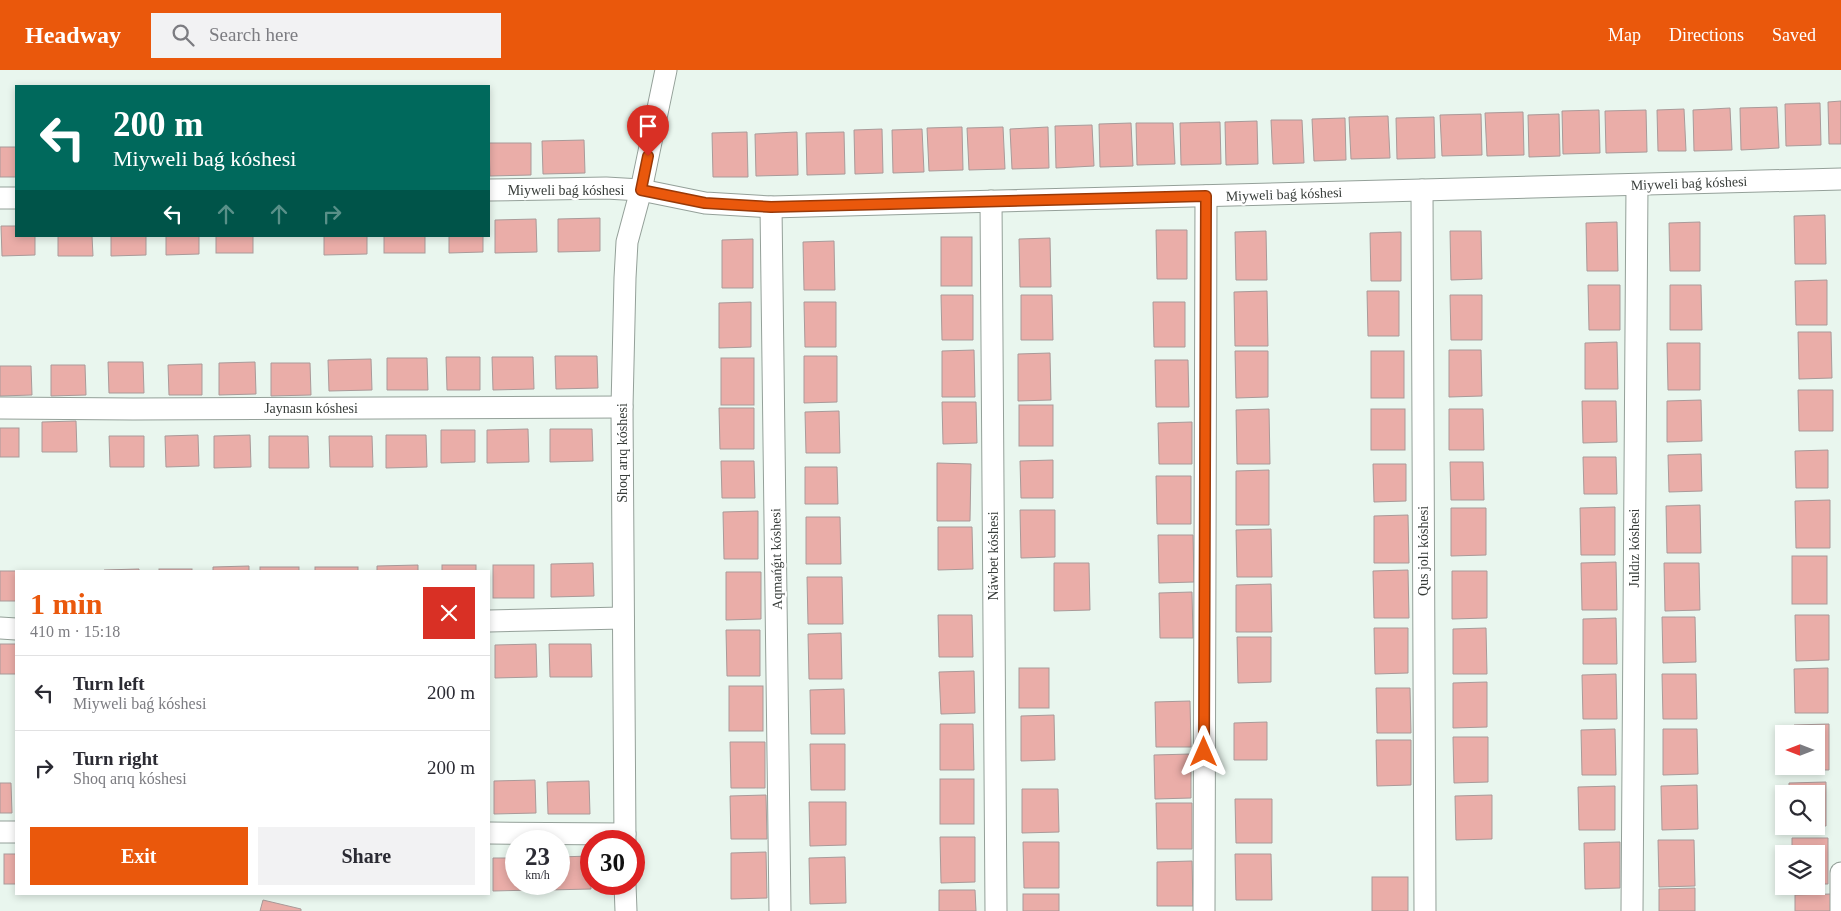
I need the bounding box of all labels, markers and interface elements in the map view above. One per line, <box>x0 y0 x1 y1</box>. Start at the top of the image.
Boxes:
search box <box>151 13 501 58</box>
icon: search <box>169 21 197 49</box>
text: Headway <box>25 22 121 48</box>
text: Search here <box>209 24 298 45</box>
text: Map <box>1608 25 1641 45</box>
text: Directions <box>1669 25 1744 45</box>
text: Saved <box>1772 25 1816 45</box>
icon: left <box>30 105 95 170</box>
text: 200 m <box>113 105 203 144</box>
pin <box>627 105 669 156</box>
icon: arrive <box>634 112 662 140</box>
text: Miyweli baǵ kóshesi <box>113 146 296 171</box>
street label: Miyweli baǵ kóshesi <box>1630 174 1748 193</box>
street label: Miyweli baǵ kóshesi <box>508 183 624 198</box>
street label: Miyweli baǵ kóshesi <box>1225 185 1343 204</box>
icon: left <box>159 200 187 228</box>
icon: ahead <box>212 200 240 228</box>
icon: ahead <box>265 200 293 228</box>
icon: right <box>318 200 346 228</box>
street label: Jaynasın kóshesi <box>264 401 358 416</box>
street label: Shoq arıq kóshesi <box>615 403 630 503</box>
street label: Qus jolı kóshesi <box>1416 506 1431 596</box>
street label: Aqmańǵıt kóshesi <box>768 508 785 610</box>
street label: Juldız kóshesi <box>1627 508 1642 587</box>
street label: Náwbet kóshesi <box>986 511 1001 601</box>
text: 1 min <box>30 587 103 620</box>
button: close <box>423 587 475 639</box>
text: 410 m · 15:18 <box>30 623 120 640</box>
text: Turn left <box>73 673 145 694</box>
icon: left <box>30 679 58 707</box>
text: 200 m <box>427 682 475 703</box>
text: Miyweli baǵ kóshesi <box>73 695 206 712</box>
position arrow <box>1177 725 1229 777</box>
north arrow <box>1775 725 1825 775</box>
map controls <box>1775 725 1825 895</box>
text: Turn right <box>73 748 158 769</box>
icon: right <box>30 754 58 782</box>
text: 200 m <box>427 757 475 778</box>
text: Shoq arıq kóshesi <box>73 770 187 787</box>
button: search <box>1775 785 1825 835</box>
button: Exit <box>30 827 248 885</box>
button: Share <box>258 827 475 885</box>
speed limit sign: 30 <box>580 830 645 895</box>
text: 23 <box>525 843 550 870</box>
button: layers <box>1775 845 1825 895</box>
text: km/h <box>525 868 550 882</box>

